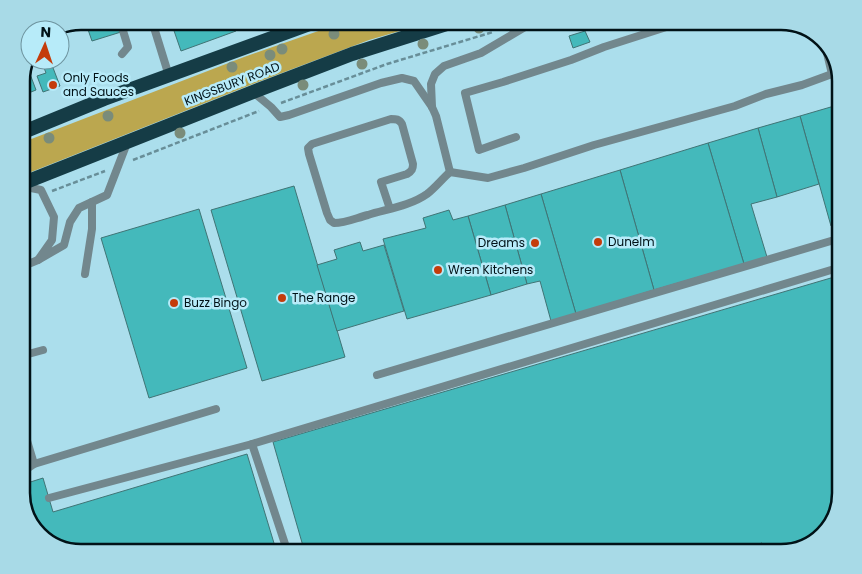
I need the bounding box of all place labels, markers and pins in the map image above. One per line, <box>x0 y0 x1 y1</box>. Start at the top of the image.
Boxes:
place label: Only Foods and Sauces <box>63 69 134 100</box>
marker: Only Foods and Sauces <box>47 79 59 91</box>
place label: Dunelm <box>608 233 655 250</box>
place label: Dreams <box>478 234 525 251</box>
marker: Dunelm <box>592 236 604 248</box>
marker: Dreams <box>529 237 541 249</box>
place label: Wren Kitchens <box>448 261 533 278</box>
marker: Wren Kitchens <box>432 264 444 276</box>
place label: The Range <box>292 289 355 306</box>
marker: The Range <box>276 292 288 304</box>
place label: Buzz Bingo <box>184 294 247 311</box>
marker: Buzz Bingo <box>168 297 180 309</box>

